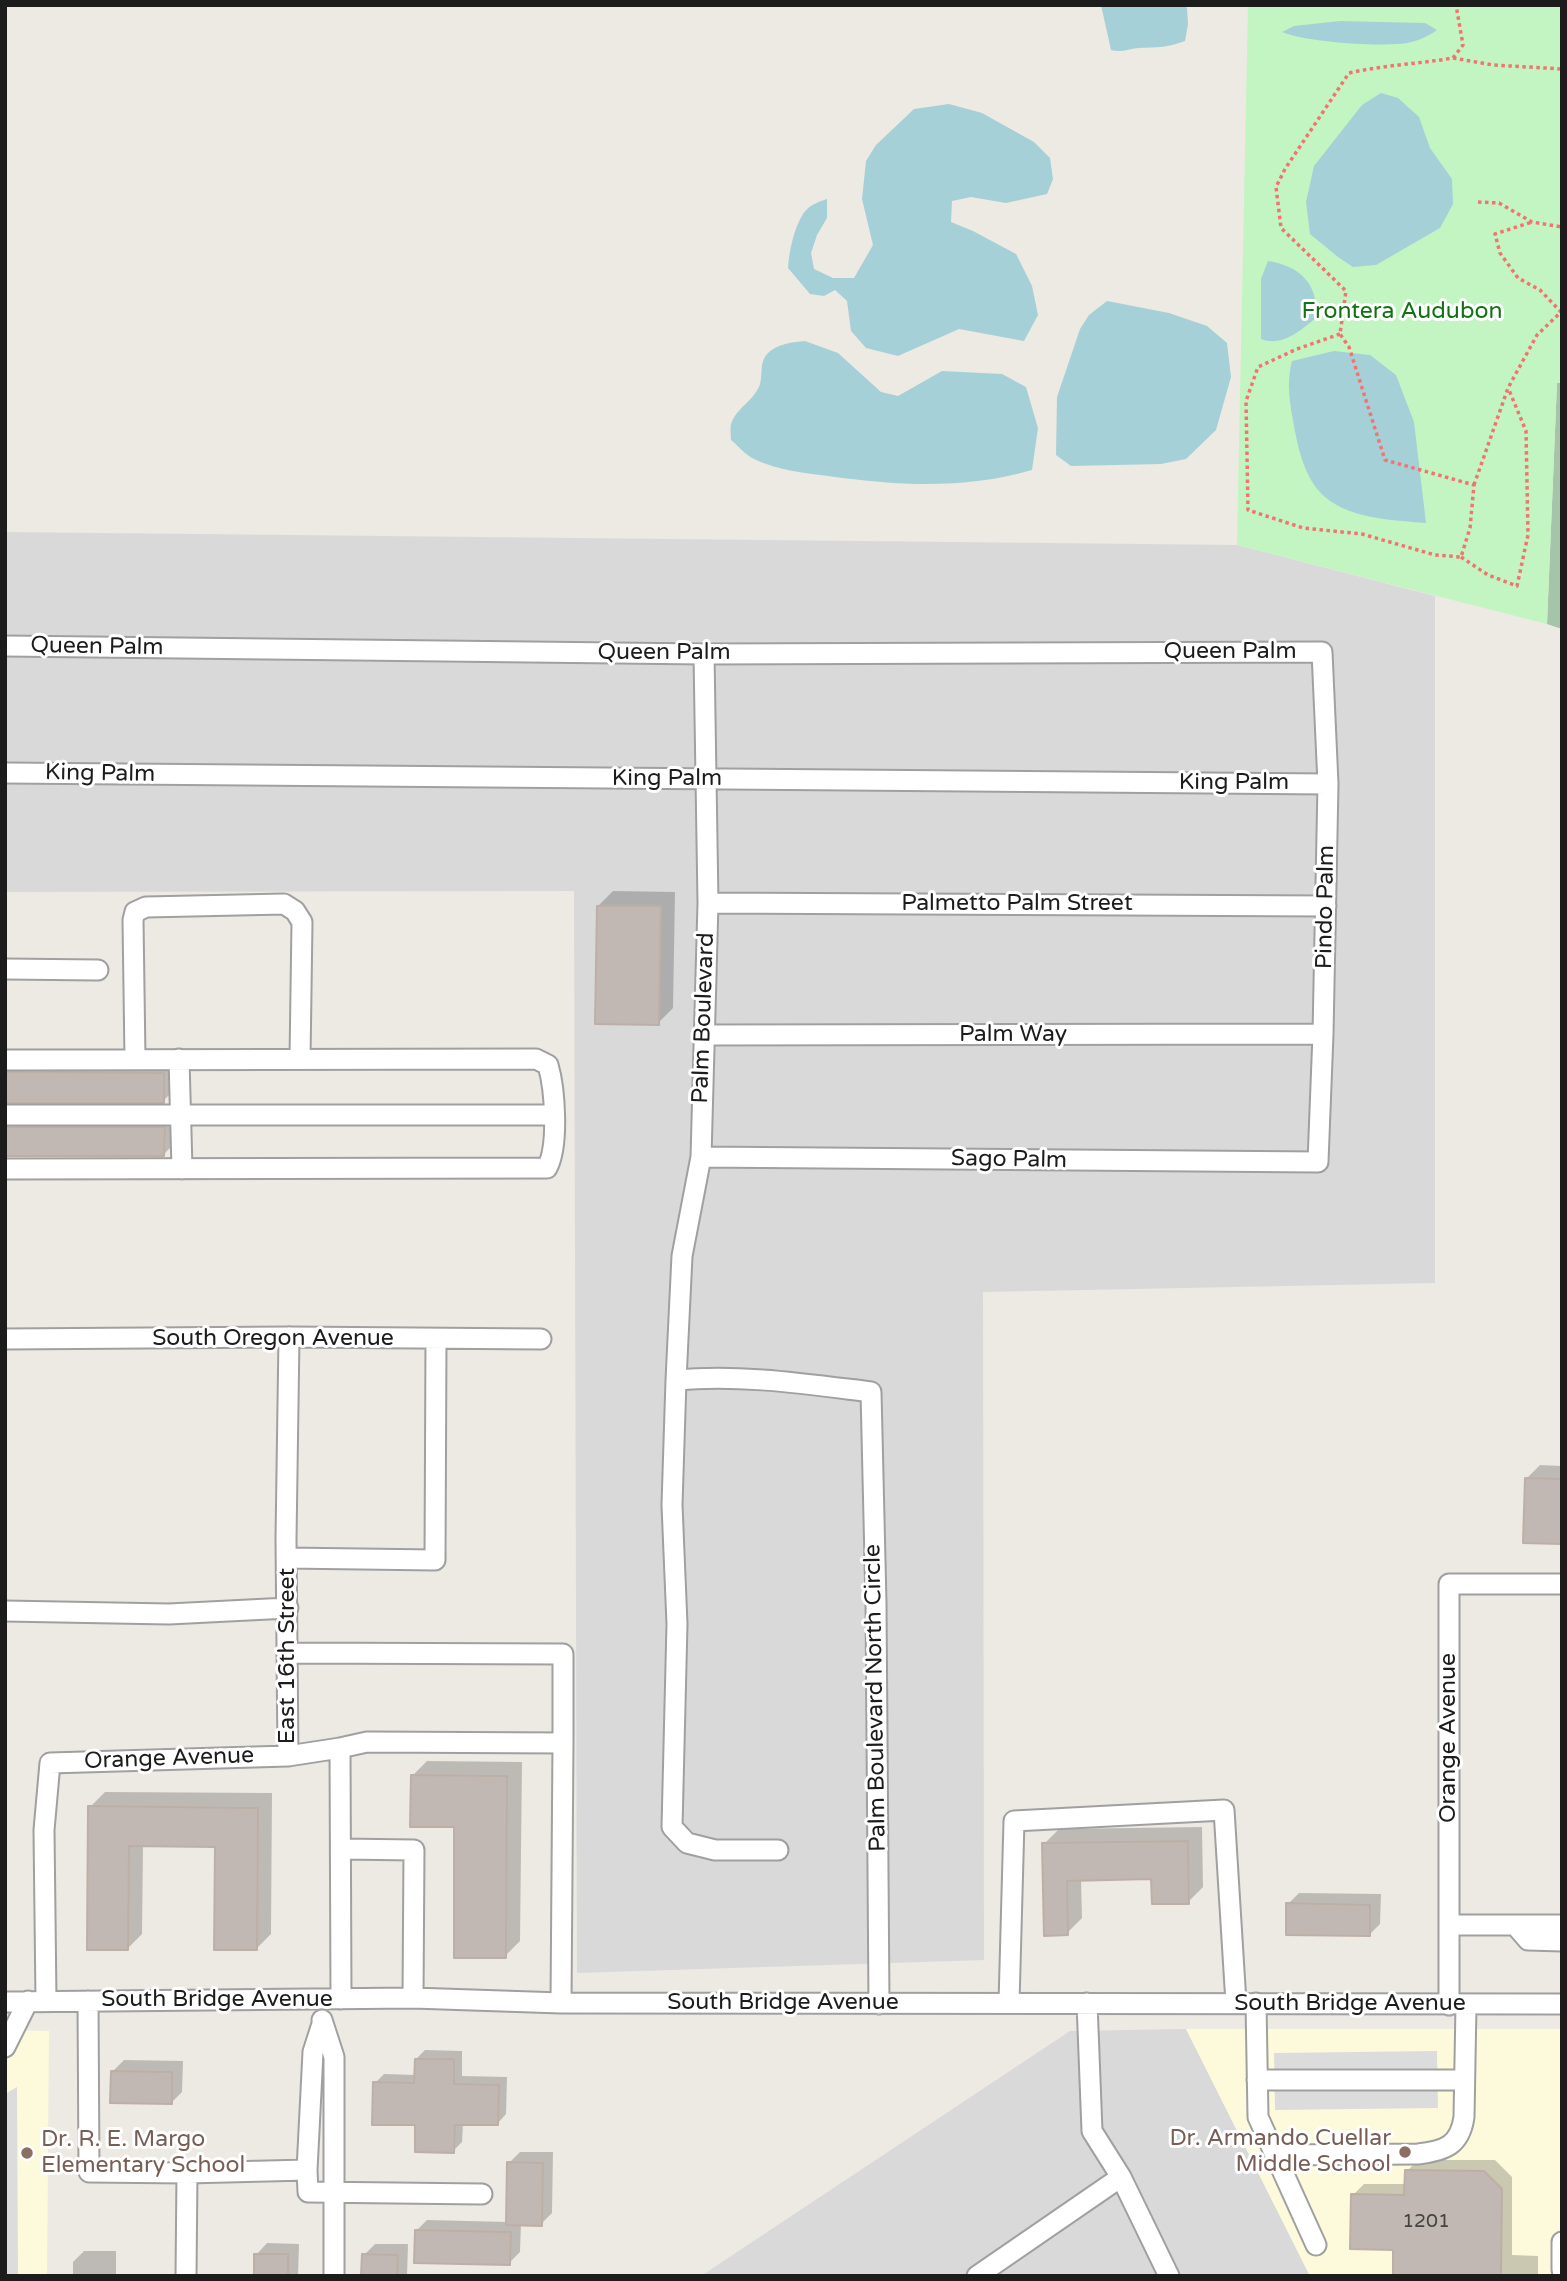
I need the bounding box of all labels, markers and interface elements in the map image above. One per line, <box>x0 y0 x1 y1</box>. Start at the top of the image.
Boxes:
park label: Frontera Audubon <box>1302 298 1502 326</box>
street label: Queen Palm <box>30 632 164 662</box>
street label: Queen Palm <box>1163 638 1297 666</box>
street label: Queen Palm <box>597 639 731 667</box>
street label: King Palm <box>45 759 155 789</box>
street label: King Palm <box>612 765 722 793</box>
street label: King Palm <box>1179 769 1289 797</box>
street label: Pindo Palm <box>1311 845 1341 969</box>
street label: Palmetto Palm Street <box>901 890 1133 918</box>
street label: Palm Boulevard <box>687 932 721 1104</box>
street label: Palm Way <box>959 1021 1067 1049</box>
street label: Sago Palm <box>951 1145 1067 1175</box>
street label: South Oregon Avenue <box>152 1325 394 1353</box>
street label: Palm Boulevard North Circle <box>860 1544 892 1852</box>
street label: East 16th Street <box>274 1568 302 1744</box>
street label: Orange Avenue <box>1435 1653 1463 1823</box>
street label: Orange Avenue <box>84 1742 254 1776</box>
street label: South Bridge Avenue <box>101 1986 333 2014</box>
street label: South Bridge Avenue <box>667 1989 899 2017</box>
street label: South Bridge Avenue <box>1234 1990 1466 2018</box>
place label: Dr. Armando Cuellar Middle School <box>1170 2125 1391 2179</box>
place label: Dr. R. E. Margo Elementary School <box>41 2126 245 2180</box>
marker: Dr. Armando Cuellar Middle School <box>1397 2144 1413 2160</box>
marker: Dr. R. E. Margo Elementary School <box>19 2145 35 2161</box>
house number: 1201 <box>1402 2211 1450 2233</box>

